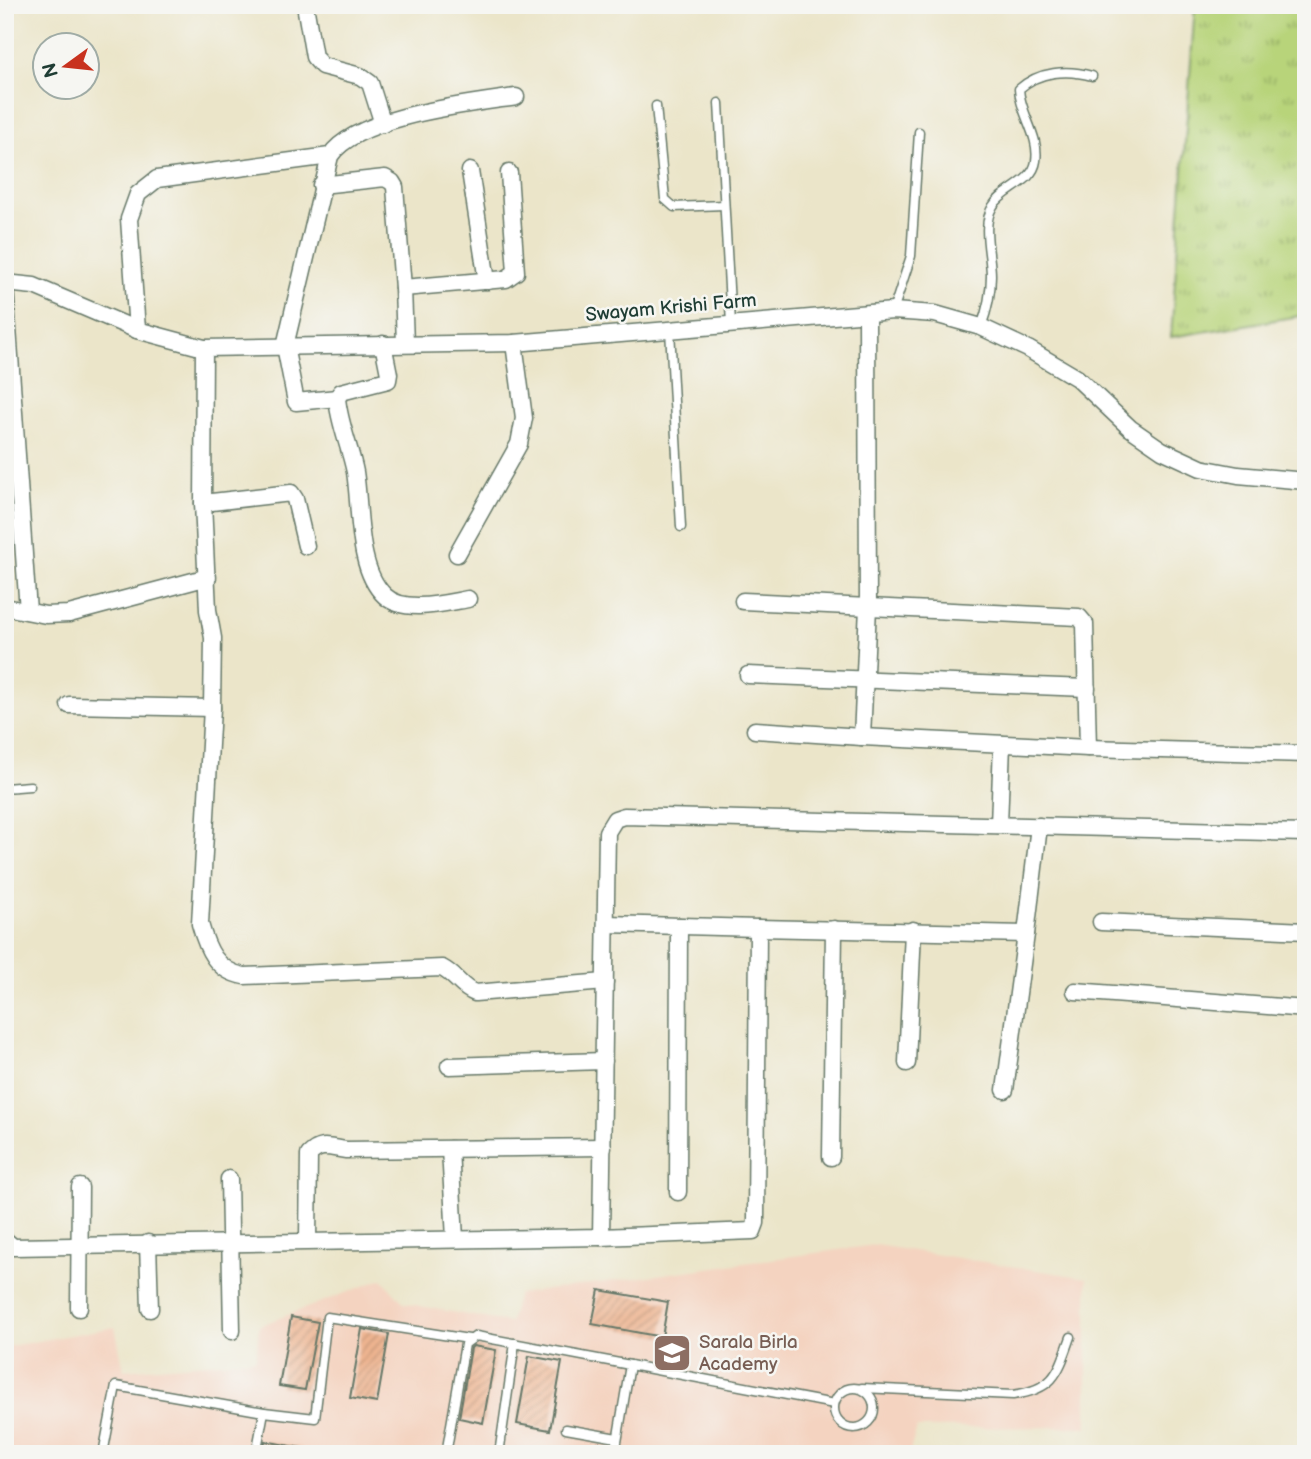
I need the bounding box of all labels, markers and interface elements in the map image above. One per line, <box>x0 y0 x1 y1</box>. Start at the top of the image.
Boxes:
north arrow <box>32 32 102 102</box>
text: N <box>38 60 64 80</box>
street label: Swayam Krishi Farm <box>584 289 758 327</box>
place label: Sarala Birla Academy <box>699 1331 798 1376</box>
school or university icon: Sarala Birla Academy <box>651 1332 693 1374</box>

